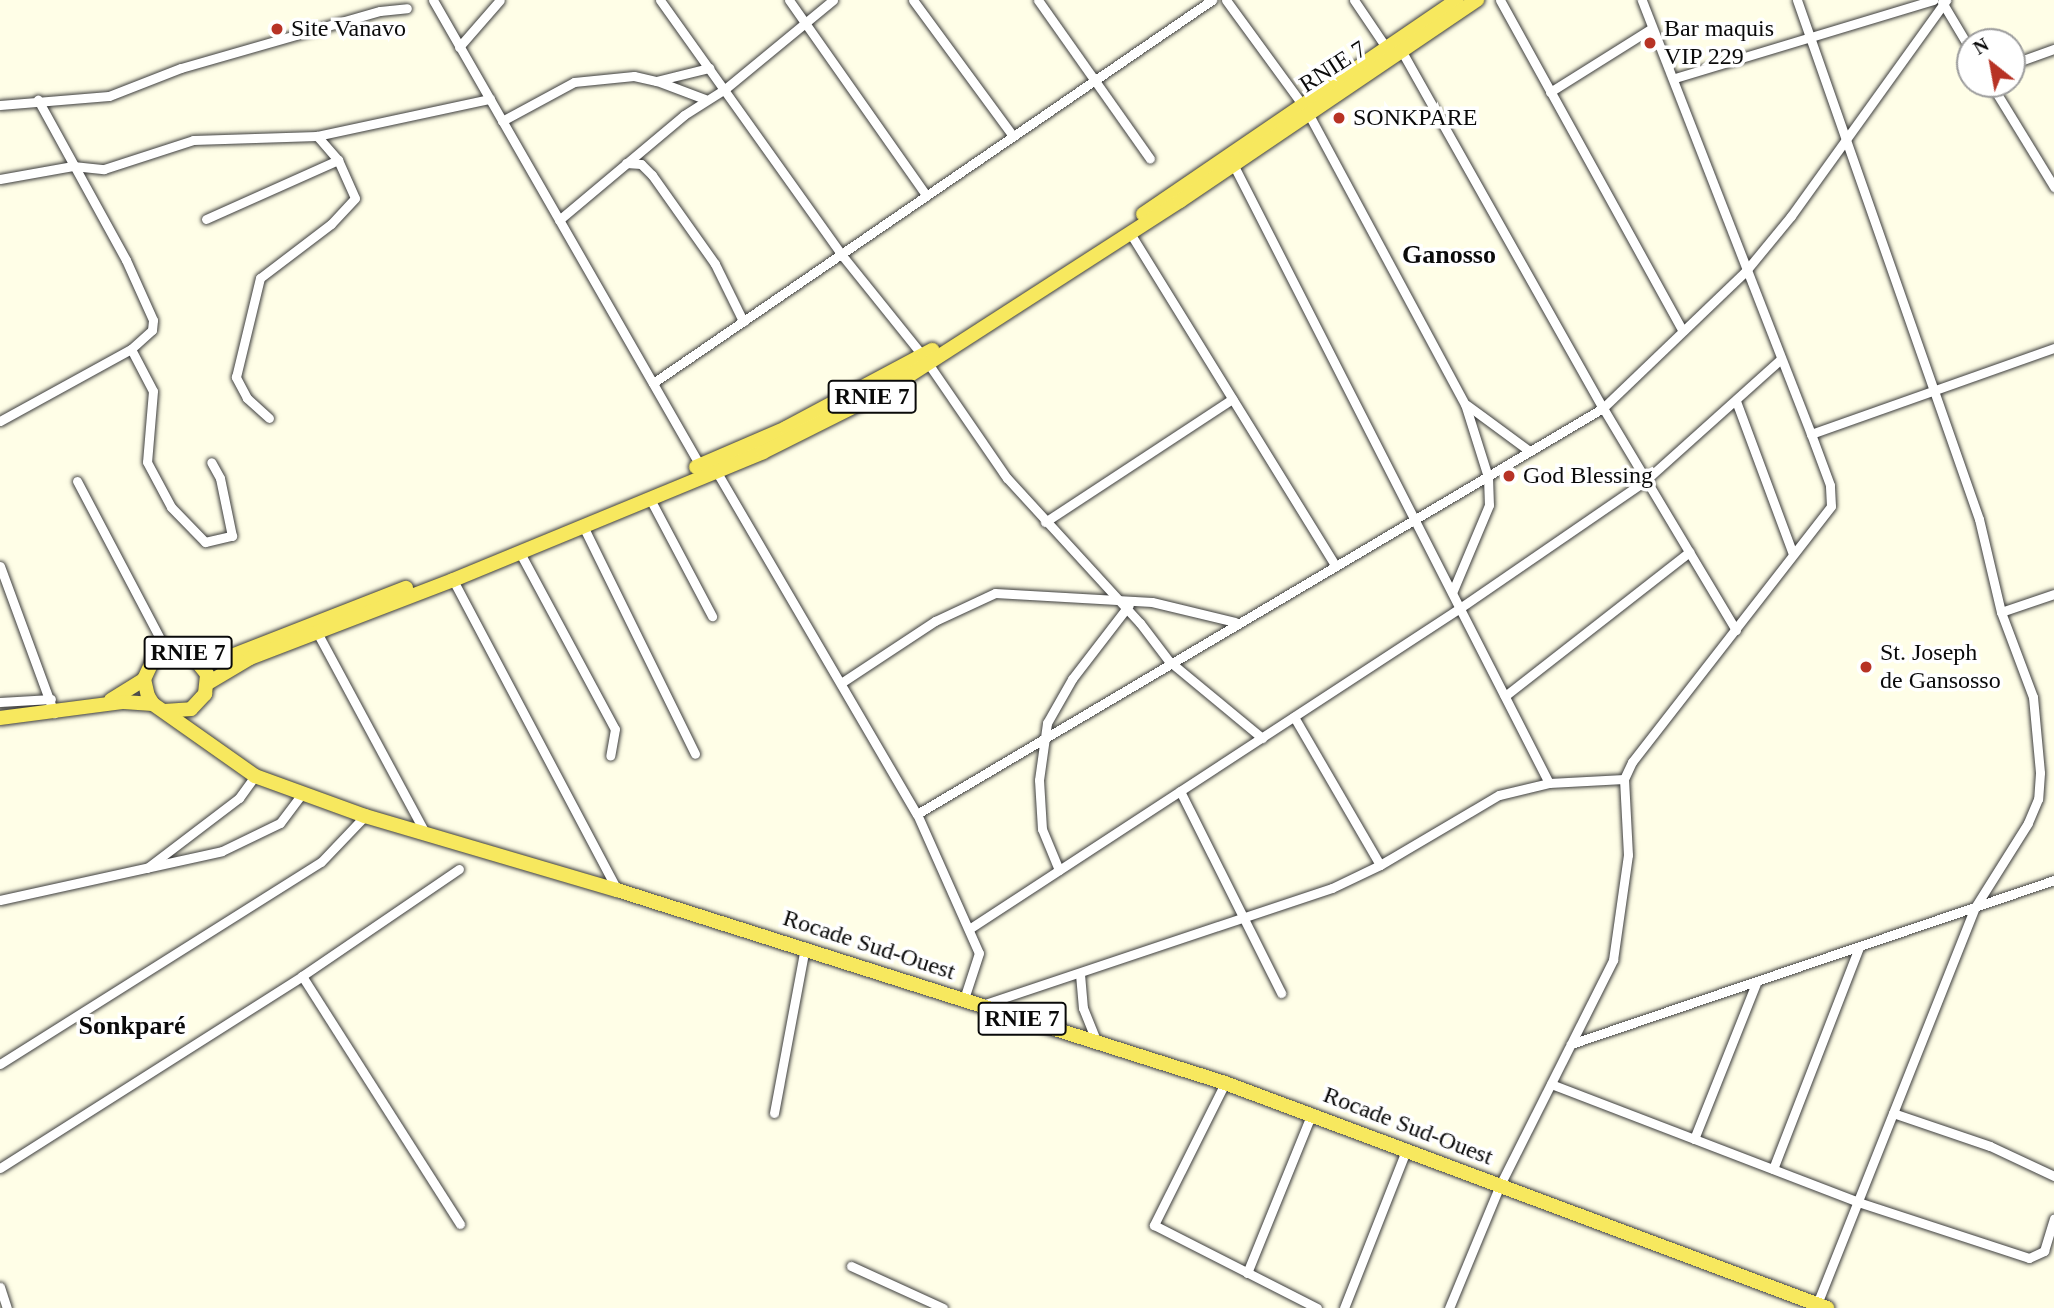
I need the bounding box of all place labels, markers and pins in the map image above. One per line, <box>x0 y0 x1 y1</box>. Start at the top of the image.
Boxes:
place label: Site Vanavo <box>291 15 406 43</box>
place label: Bar maquis VIP 229 <box>1664 15 1774 71</box>
marker: Site Vanavo <box>269 21 285 37</box>
marker: Bar maquis VIP 229 <box>1642 35 1658 51</box>
place label: SONKPARE <box>1353 104 1477 132</box>
marker: SONKPARE <box>1331 110 1347 126</box>
place label: God Blessing <box>1523 462 1653 490</box>
marker: God Blessing <box>1501 468 1517 484</box>
place label: St. Joseph de Gansosso <box>1880 639 2001 695</box>
marker: St. Joseph de Gansosso <box>1858 659 1874 675</box>

